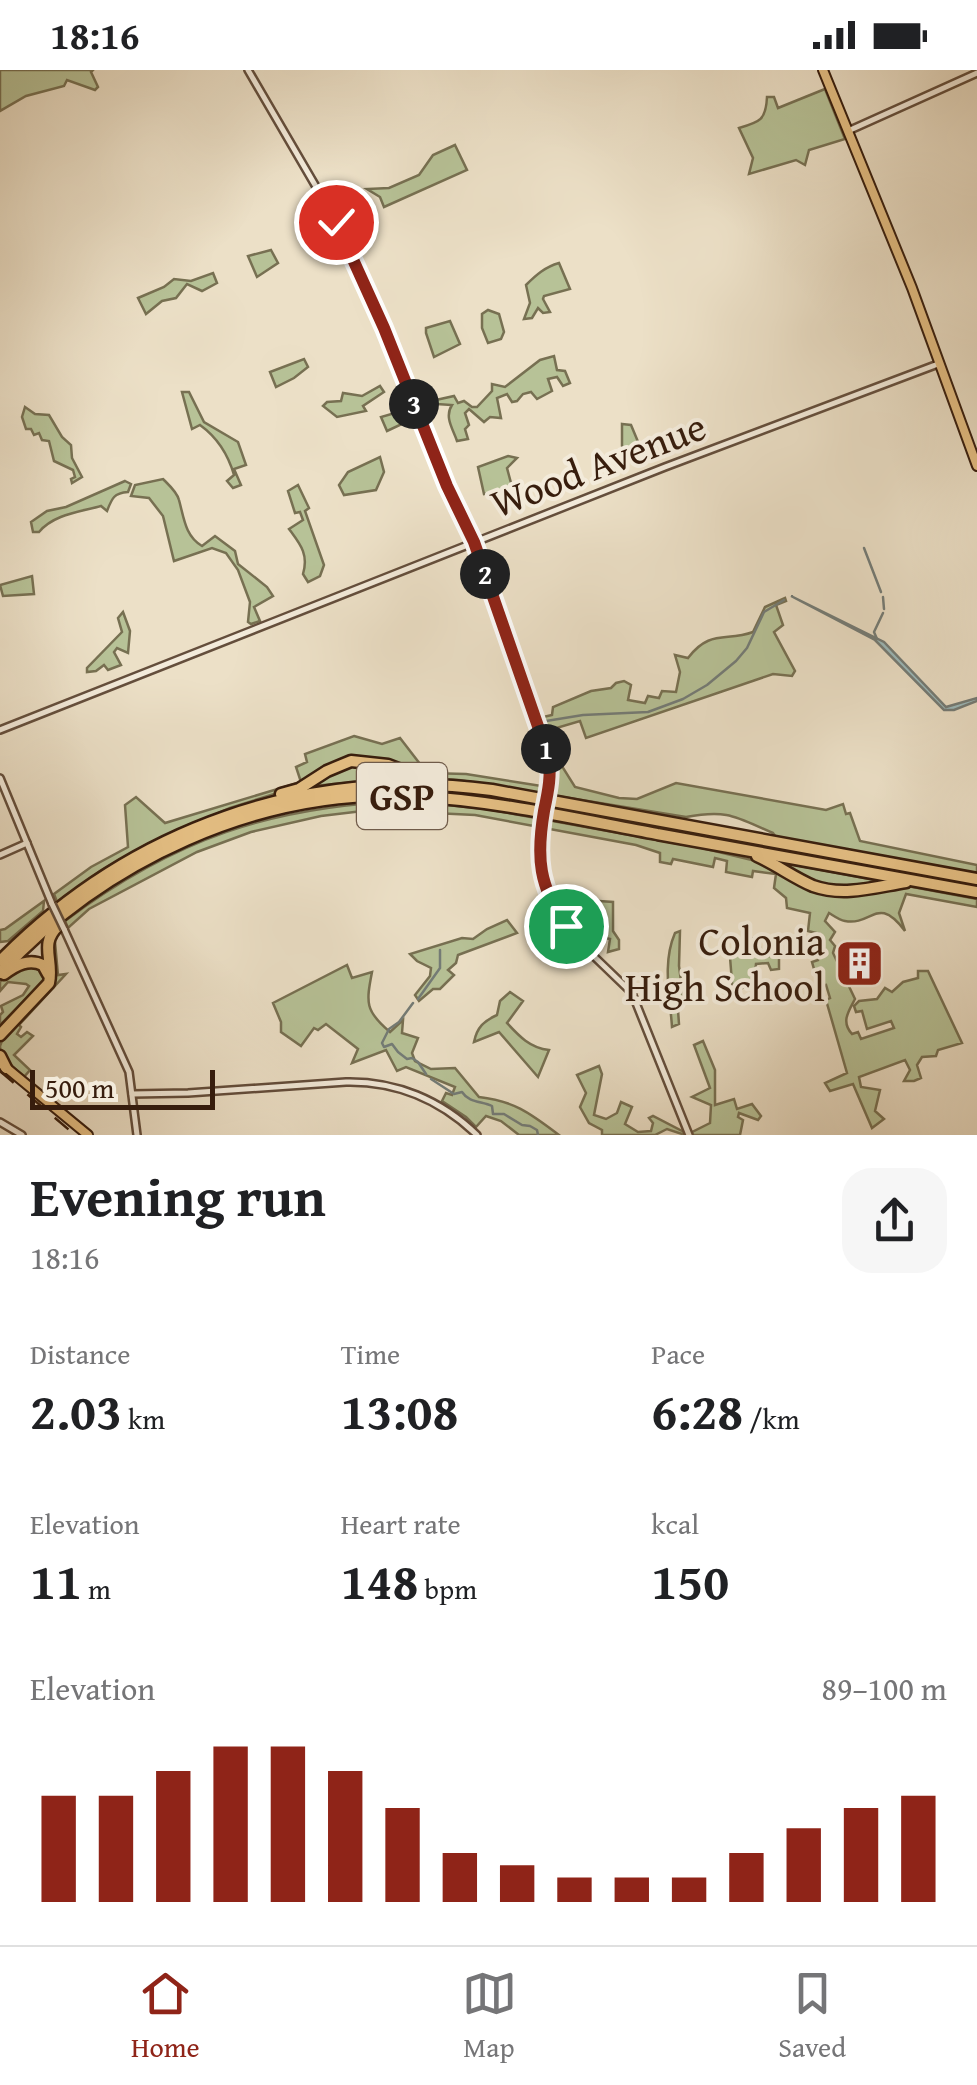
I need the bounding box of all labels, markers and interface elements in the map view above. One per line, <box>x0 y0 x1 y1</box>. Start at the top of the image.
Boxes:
text: 18:16 <box>50 7 140 63</box>
pin <box>294 180 379 265</box>
icon: check <box>309 195 364 250</box>
pin: 3 <box>389 379 439 429</box>
text: 3 <box>407 383 421 424</box>
street label: Wood Avenue <box>482 396 714 532</box>
pin: 2 <box>460 549 510 599</box>
text: 2 <box>478 553 492 594</box>
pin: 1 <box>521 724 571 774</box>
text: 1 <box>539 728 553 769</box>
road number: GSP <box>357 763 447 829</box>
pin <box>524 884 609 969</box>
icon: arrive <box>539 899 594 954</box>
place label: Colonia High School <box>625 911 825 1016</box>
building icon: Colonia High School <box>834 937 886 989</box>
scale bar <box>30 1065 215 1110</box>
text: 500 m <box>45 1067 114 1108</box>
text: Evening run <box>30 1156 326 1236</box>
button: share <box>842 1168 947 1273</box>
text: 18:16 <box>30 1234 99 1281</box>
text: Distance <box>30 1333 130 1374</box>
text: Time <box>341 1333 400 1374</box>
text: Pace <box>651 1333 705 1374</box>
text: 2.03 <box>30 1374 122 1447</box>
text: 13:08 <box>341 1374 458 1447</box>
text: 6:28 <box>651 1374 743 1447</box>
text: km <box>122 1398 165 1439</box>
text: /km <box>743 1398 800 1439</box>
text: Elevation <box>30 1503 140 1544</box>
text: Heart rate <box>341 1503 461 1544</box>
text: kcal <box>651 1503 699 1544</box>
text: 11 <box>30 1544 82 1617</box>
text: 148 <box>341 1544 418 1617</box>
text: 150 <box>651 1544 729 1617</box>
text: m <box>82 1568 111 1609</box>
text: bpm <box>418 1568 477 1609</box>
text: Elevation <box>30 1665 155 1712</box>
text: 89–100 m <box>822 1665 947 1712</box>
tab: Home <box>131 1966 200 2067</box>
tab: Map <box>462 1966 517 2067</box>
tab: Saved <box>778 1966 846 2067</box>

